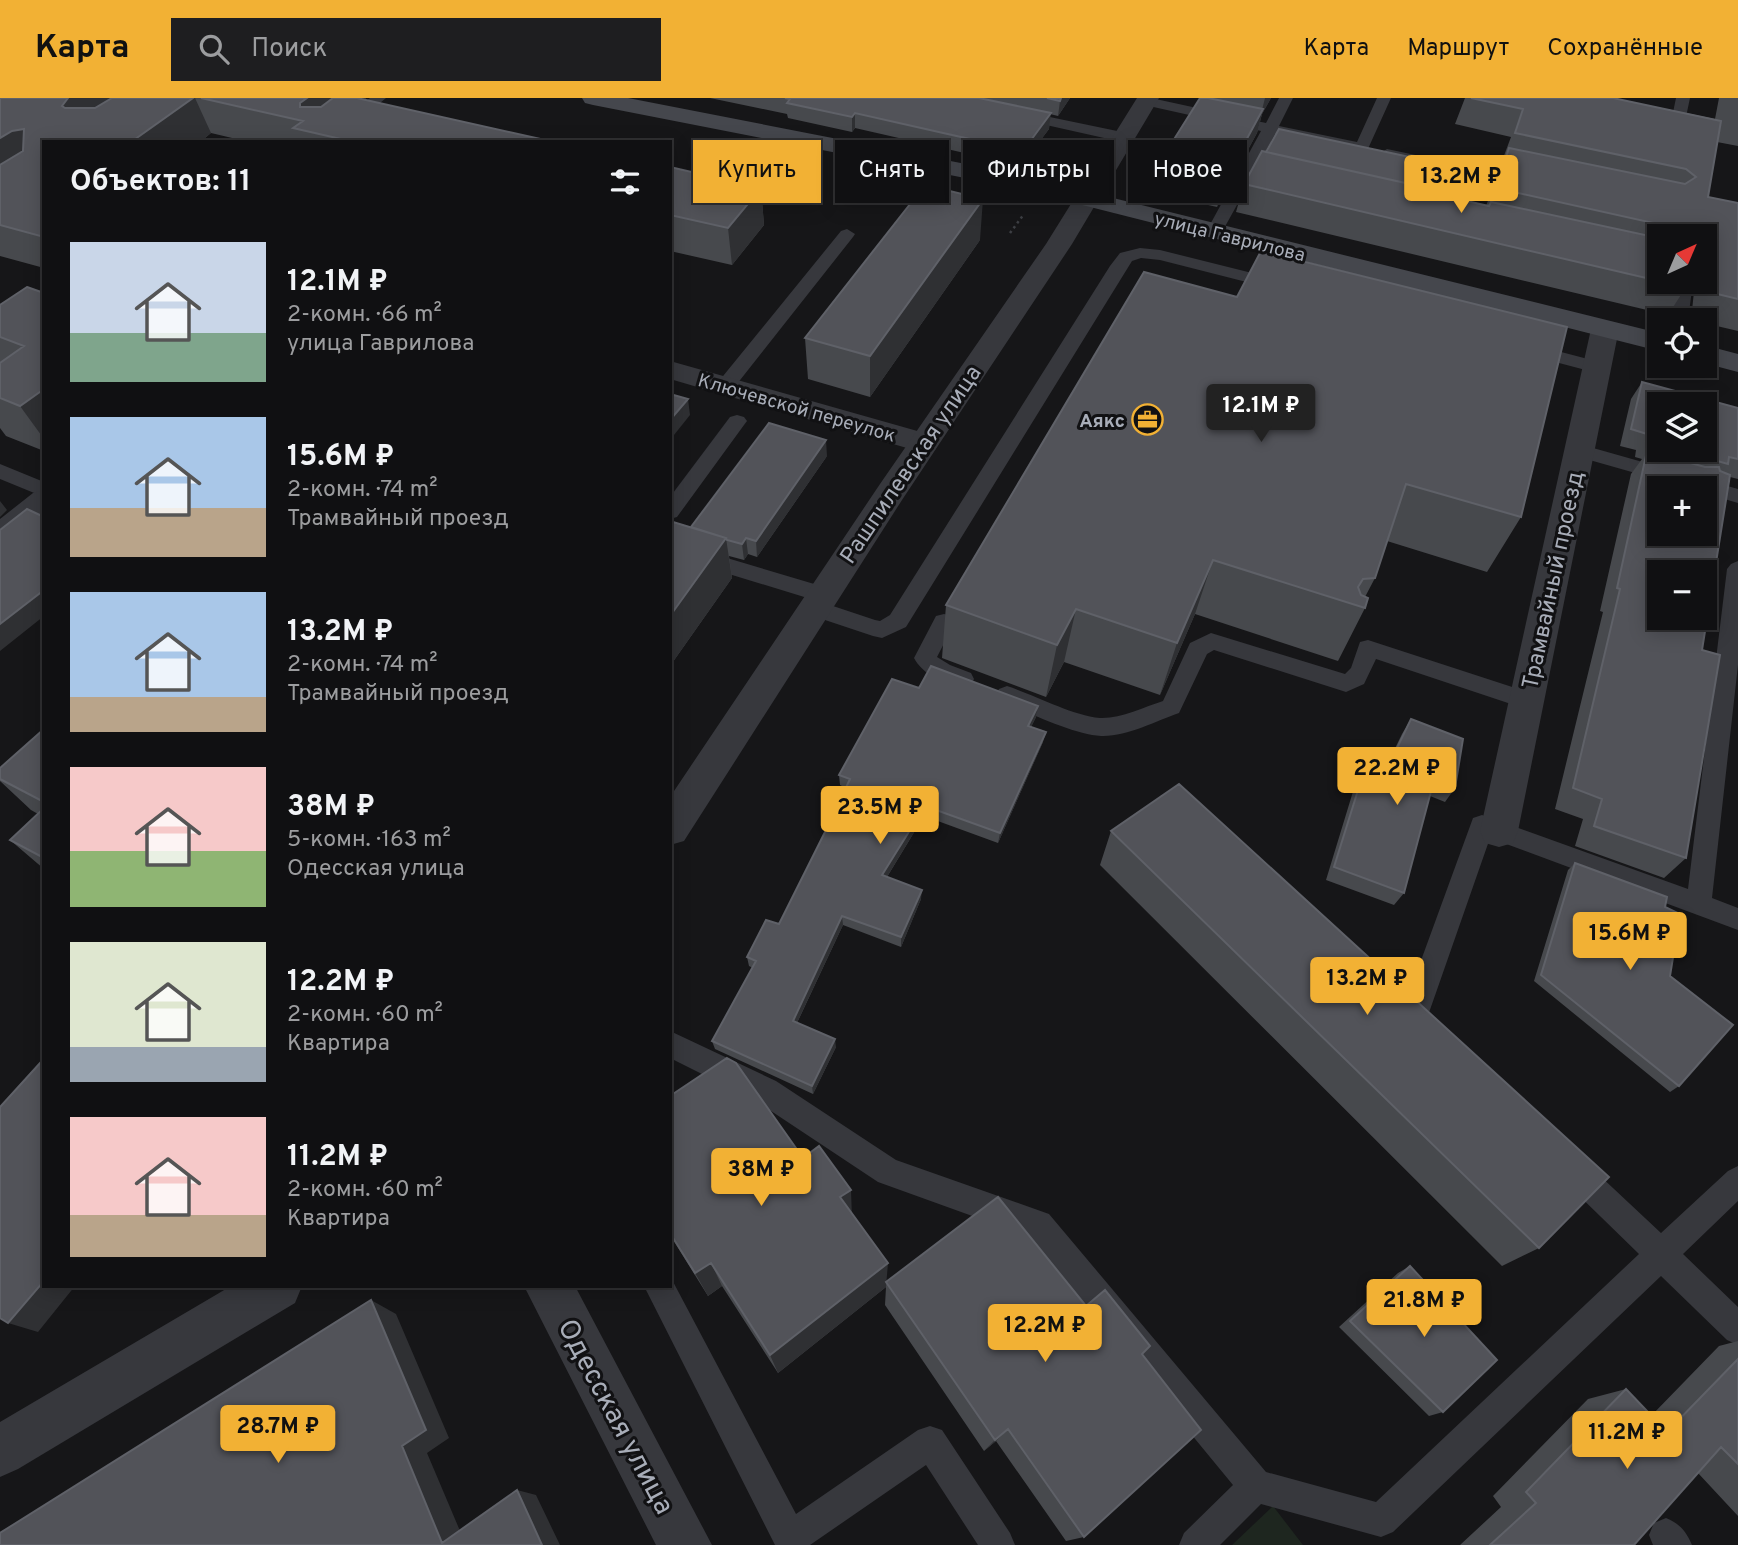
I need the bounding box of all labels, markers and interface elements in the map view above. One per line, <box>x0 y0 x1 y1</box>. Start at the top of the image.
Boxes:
search box <box>171 18 661 81</box>
text: Карта <box>35 28 129 70</box>
icon: search <box>195 30 233 68</box>
text: Поиск <box>251 33 327 66</box>
text: Карта <box>1303 34 1369 64</box>
text: Маршрут <box>1407 34 1509 64</box>
text: Сохранённые <box>1547 34 1703 64</box>
chip: Купить <box>693 140 821 203</box>
chip: Снять <box>835 140 949 203</box>
chip: Фильтры <box>963 140 1114 203</box>
chip: Новое <box>1128 140 1247 203</box>
pin: 13.2M ₽ <box>1396 156 1526 215</box>
icon: filters <box>606 163 644 201</box>
text: 13.2M ₽ <box>1420 163 1502 192</box>
text: Объектов: 11 <box>70 164 251 201</box>
street label: улица Гаврилова <box>1151 208 1308 268</box>
north arrow <box>1647 224 1717 294</box>
map controls <box>1647 224 1717 630</box>
text: 12.1M ₽ <box>287 264 388 301</box>
icon: home <box>126 270 210 354</box>
text: 2-комн. · 66 m² <box>287 301 442 330</box>
button: locate <box>1647 308 1717 378</box>
text: улица Гаврилова <box>287 330 474 359</box>
street label: Рашпилевская улица <box>835 361 989 570</box>
street label: Ключевской переулок <box>695 369 898 449</box>
pin: 12.1M ₽ <box>1196 384 1326 444</box>
text: 12.1M ₽ <box>1222 392 1300 421</box>
button: layers <box>1647 392 1717 462</box>
office icon: Аякс <box>1131 403 1165 437</box>
place label: Аякс <box>1079 410 1125 434</box>
text: 15.6M ₽ <box>287 439 395 476</box>
icon: home <box>126 445 210 529</box>
street label: Трамвайный проезд <box>1517 469 1592 692</box>
text: 2-комн. · 74 m² <box>287 476 438 505</box>
button: + <box>1647 476 1717 546</box>
text: Трамвайный проезд <box>287 505 509 534</box>
button: − <box>1647 560 1717 630</box>
text: 13.2M ₽ <box>287 614 393 651</box>
icon: home <box>126 620 210 704</box>
text: 2-комн. · 74 m² <box>287 651 438 680</box>
text: Трамвайный проезд <box>287 680 509 709</box>
pin: 22.2M ₽ <box>1332 748 1462 807</box>
text: 22.2M ₽ <box>1353 755 1441 784</box>
pin: 23.5M ₽ <box>815 786 945 846</box>
text: 38M ₽ <box>287 789 375 826</box>
text: 23.5M ₽ <box>837 794 923 823</box>
icon: home <box>126 795 210 879</box>
text: 5-комн. · 163 m² <box>287 826 451 855</box>
text: Одесская улица <box>287 855 465 884</box>
pin: 15.6M ₽ <box>1565 912 1695 972</box>
text: 15.6M ₽ <box>1589 920 1671 949</box>
pin: 13.2M ₽ <box>1302 958 1432 1017</box>
text: 12.2M ₽ <box>287 964 394 1001</box>
text: 13.2M ₽ <box>1326 965 1408 994</box>
icon: home <box>126 970 210 1054</box>
text: 2-комн. · 60 m² <box>287 1001 443 1030</box>
text: Квартира <box>287 1030 390 1059</box>
text: 11.2M ₽ <box>287 1139 388 1176</box>
icon: home <box>126 1145 210 1229</box>
pin: 38M ₽ <box>712 1148 810 1208</box>
text: 38M ₽ <box>727 1156 795 1185</box>
text: 2-комн. · 60 m² <box>287 1176 443 1205</box>
text: Квартира <box>287 1205 390 1234</box>
pin: 21.8M ₽ <box>1359 1280 1489 1339</box>
text: 21.8M ₽ <box>1383 1287 1465 1316</box>
pin: 12.2M ₽ <box>980 1304 1110 1364</box>
text: 12.2M ₽ <box>1004 1312 1086 1341</box>
street label: Одесская улица <box>548 1313 681 1521</box>
pin: 28.7M ₽ <box>213 1406 343 1465</box>
pin: 11.2M ₽ <box>1562 1412 1692 1471</box>
text: 28.7M ₽ <box>236 1413 320 1442</box>
text: 11.2M ₽ <box>1588 1419 1666 1448</box>

